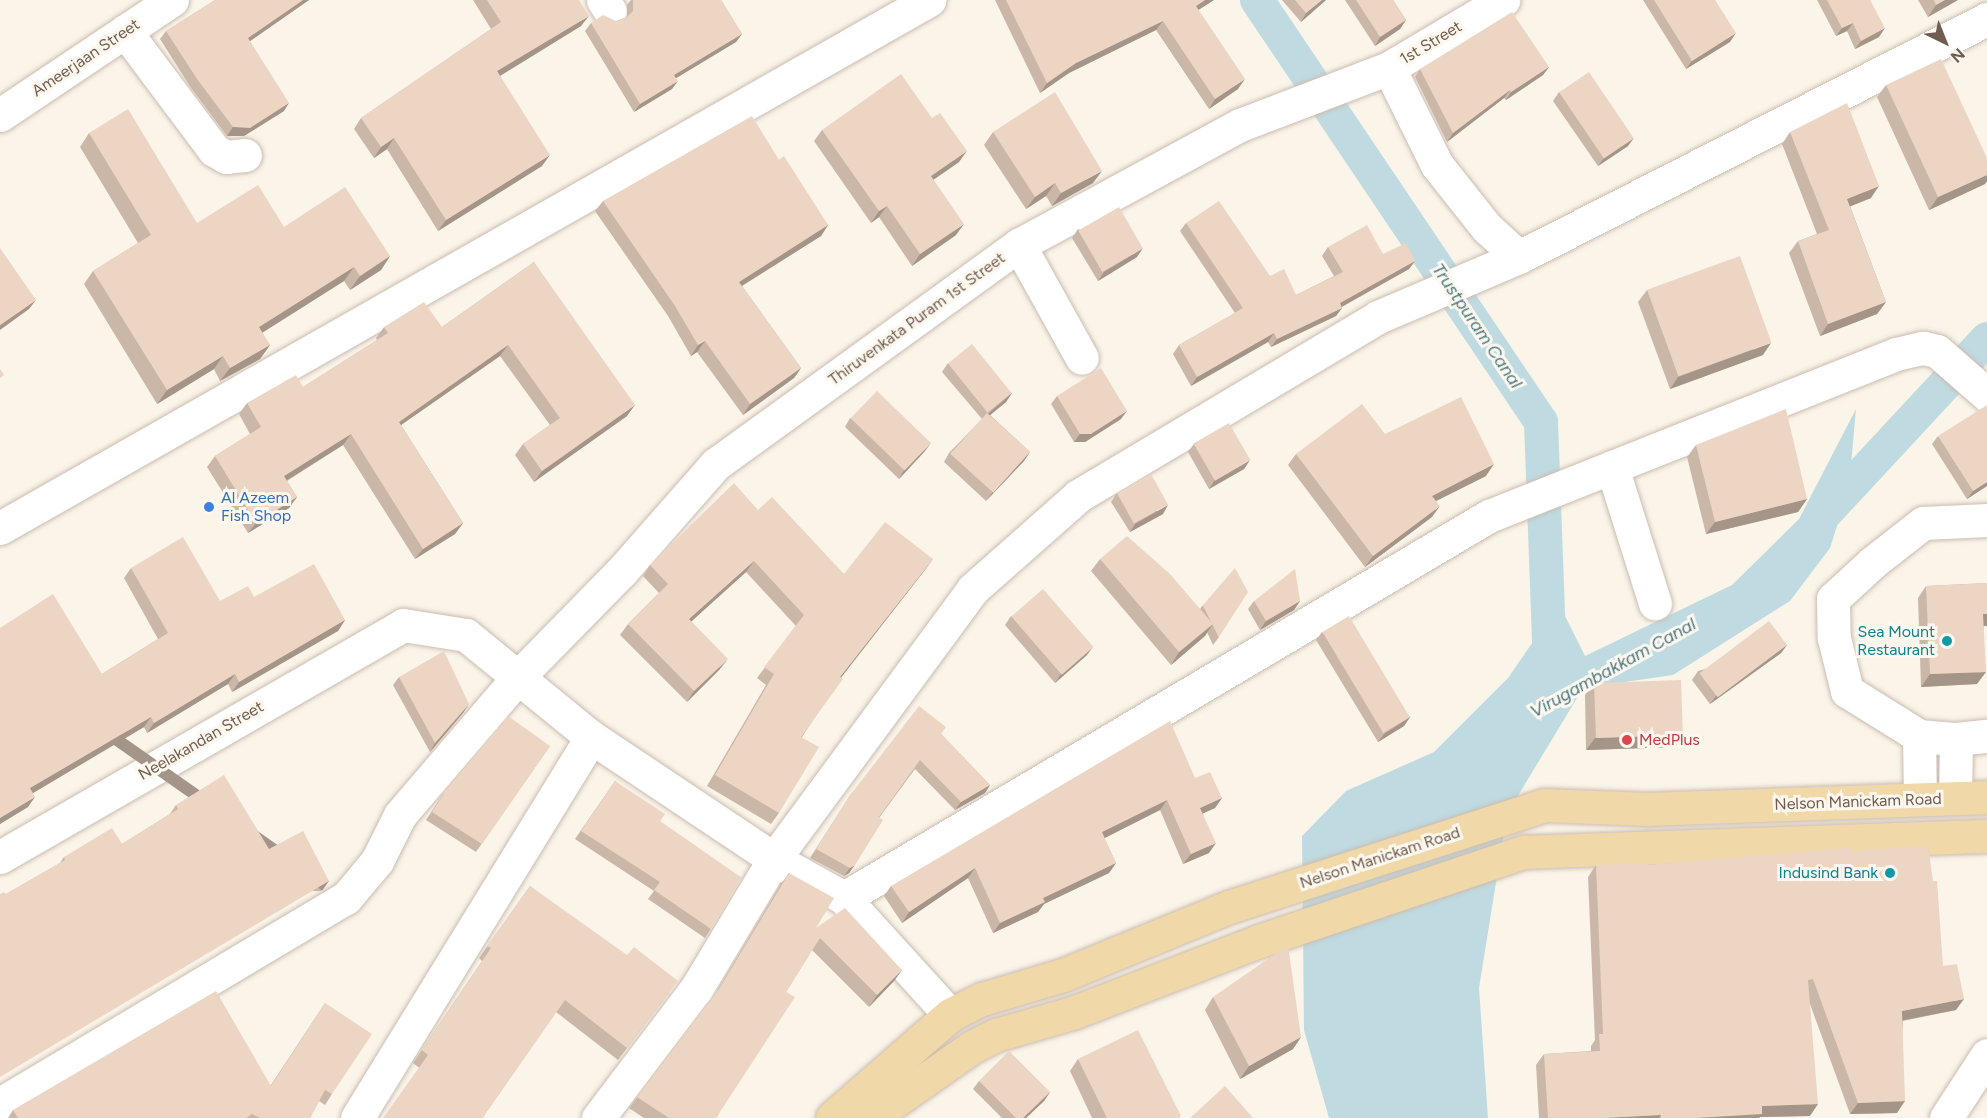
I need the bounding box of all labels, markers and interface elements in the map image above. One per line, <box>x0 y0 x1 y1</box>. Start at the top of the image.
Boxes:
north arrow <box>1915 12 1975 72</box>
street label: Ameerjaan Street <box>29 15 143 101</box>
street label: 1st Street <box>1397 17 1465 69</box>
text: N <box>1947 44 1969 67</box>
street label: Thiruvenkata Puram 1st Street <box>825 248 1009 390</box>
water label: Trustpuram Canal <box>1427 259 1527 393</box>
place label: Al Azeem Fish Shop <box>221 488 291 526</box>
marker: Al Azeem Fish Shop <box>202 500 216 514</box>
water label: Virugambakkam Canal <box>1526 613 1700 723</box>
place label: Sea Mount Restaurant <box>1857 622 1935 660</box>
marker: Sea Mount Restaurant <box>1940 634 1954 648</box>
street label: Neelakandan Street <box>135 697 267 785</box>
place label: MedPlus <box>1639 730 1700 750</box>
marker: MedPlus <box>1620 733 1634 747</box>
street label: Nelson Manickam Road <box>1774 789 1942 815</box>
street label: Nelson Manickam Road <box>1297 823 1463 893</box>
place label: Indusind Bank <box>1778 863 1878 883</box>
marker: Indusind Bank <box>1883 866 1897 880</box>

